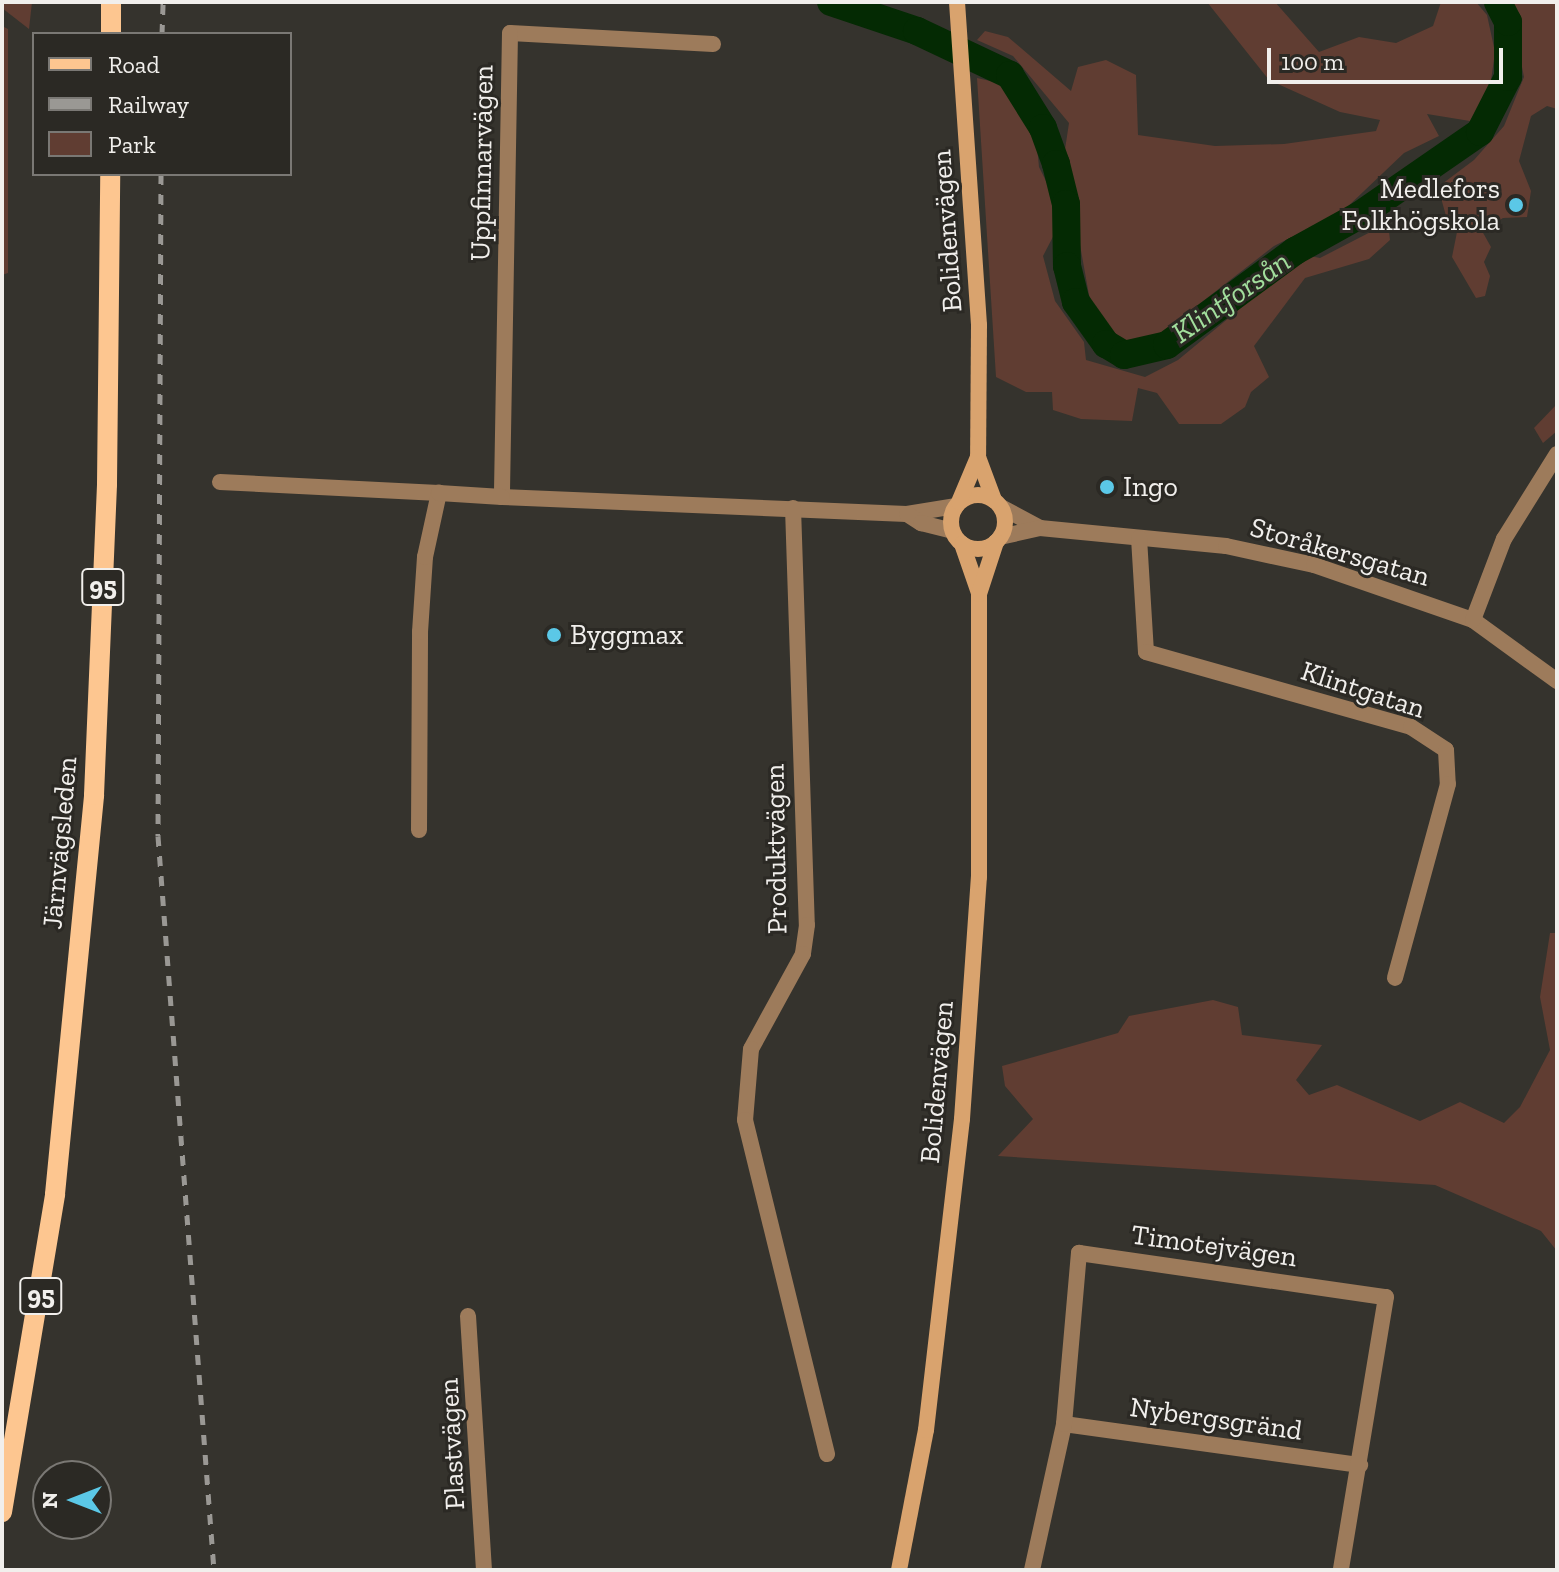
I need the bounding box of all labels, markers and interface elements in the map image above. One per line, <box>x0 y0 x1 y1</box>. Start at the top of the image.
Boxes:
legend <box>32 32 292 176</box>
scale bar <box>1271 32 1507 82</box>
text: 100 m <box>1281 47 1344 76</box>
text: Road <box>108 50 160 79</box>
street label: Uppfinnarvägen <box>463 65 501 261</box>
text: Railway <box>108 90 189 119</box>
text: Park <box>108 130 156 159</box>
street label: Bolidenvägen <box>925 149 969 313</box>
place label: Medlefors Folkhögskola <box>1341 172 1500 238</box>
marker: Medlefors Folkhögskola <box>1507 196 1525 214</box>
water label: Klintforsån <box>1165 243 1297 351</box>
place label: Ingo <box>1123 470 1178 504</box>
marker: Ingo <box>1098 478 1116 496</box>
street label: Storåkersgatan <box>1246 510 1434 594</box>
road number: 95 <box>81 565 125 609</box>
place label: Byggmax <box>570 618 683 652</box>
marker: Byggmax <box>545 626 563 644</box>
street label: Klintgatan <box>1297 654 1429 726</box>
street label: Järnvägsleden <box>36 755 84 931</box>
street label: Produktvägen <box>758 763 794 935</box>
street label: Bolidenvägen <box>913 999 961 1165</box>
street label: Timotejvägen <box>1129 1218 1299 1274</box>
road number: 95 <box>19 1274 63 1318</box>
street label: Plastvägen <box>432 1377 472 1511</box>
street label: Nybergsgränd <box>1128 1390 1304 1448</box>
north arrow <box>32 1460 112 1540</box>
text: N <box>36 1492 63 1508</box>

